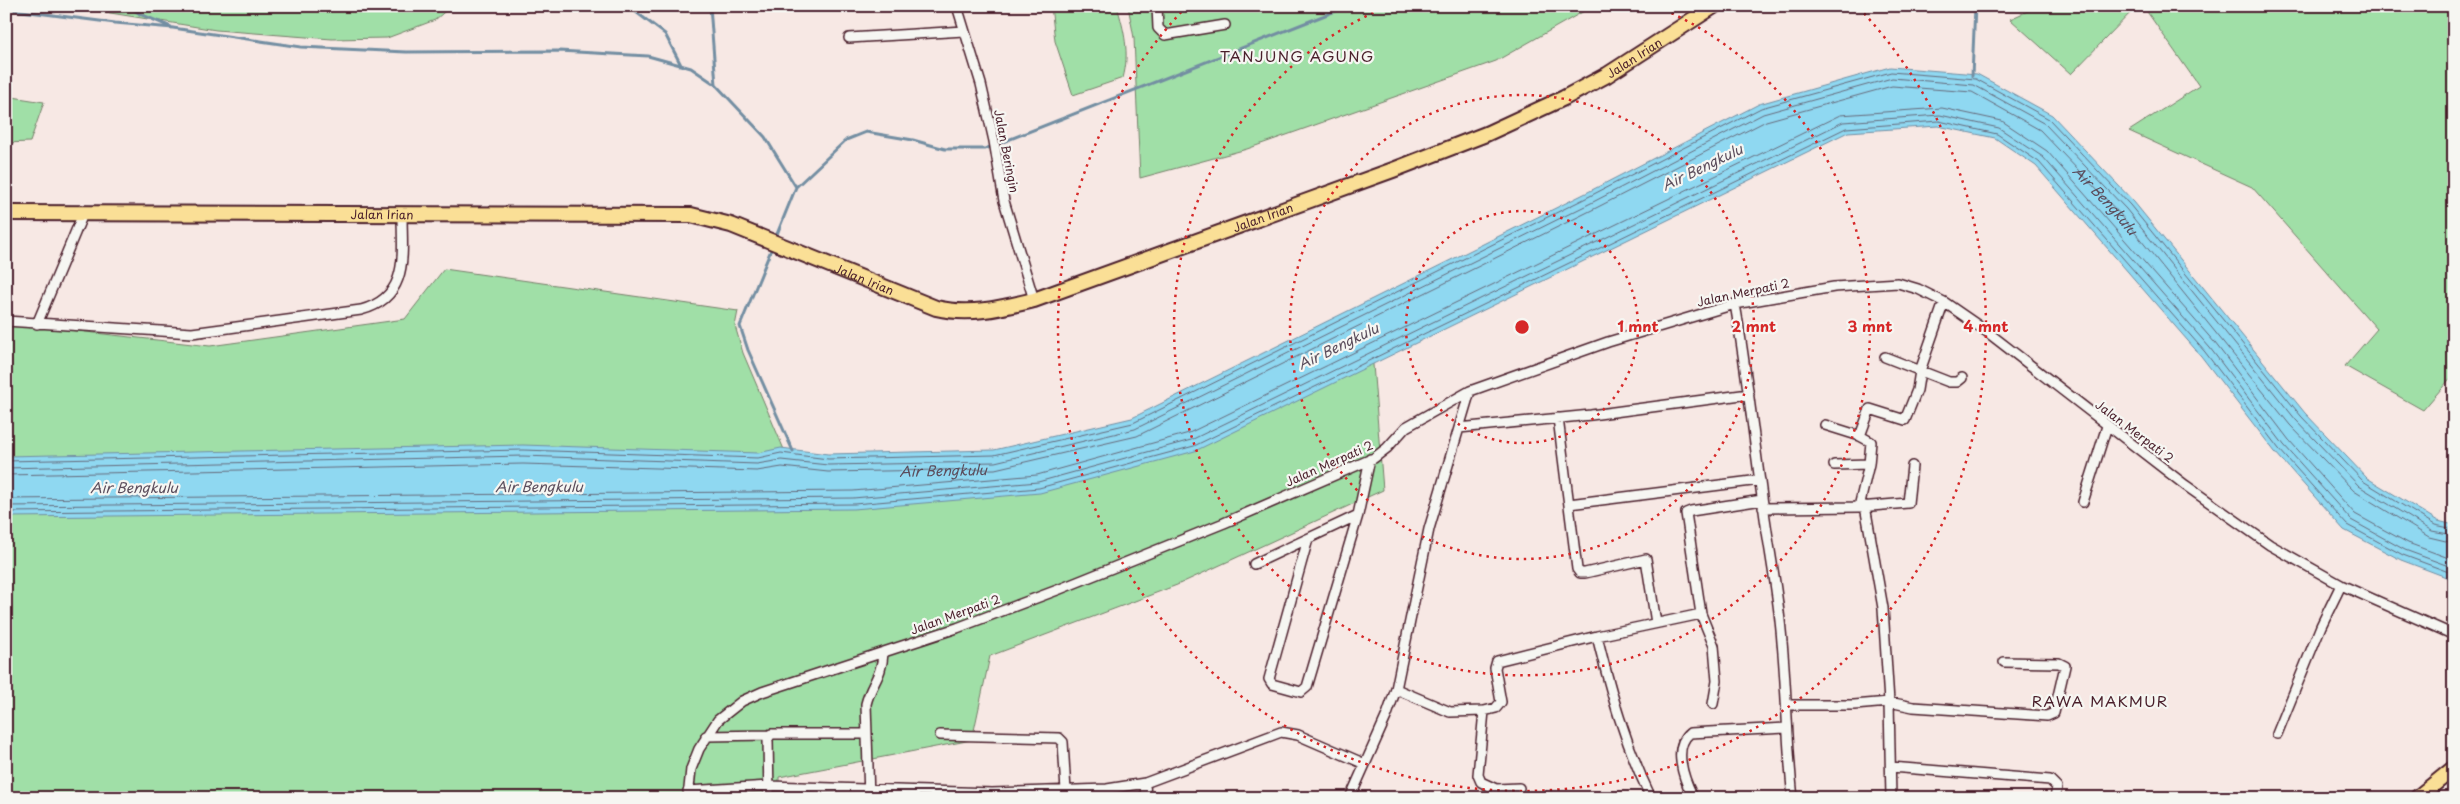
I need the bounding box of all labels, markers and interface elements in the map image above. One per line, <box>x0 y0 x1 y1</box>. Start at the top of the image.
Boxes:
street label: Jalan Irian <box>1603 33 1665 82</box>
district label: TANJUNG AGUNG <box>1220 44 1374 67</box>
street label: Jalan Beringin <box>990 108 1024 194</box>
water label: Air Bengkulu <box>1658 138 1747 196</box>
water label: Air Bengkulu <box>2068 161 2144 240</box>
street label: Jalan Irian <box>1230 198 1295 236</box>
street label: Jalan Irian <box>351 205 413 223</box>
street label: Jalan Irian <box>832 259 897 299</box>
street label: Jalan Merpati 2 <box>1695 273 1791 311</box>
text: 1 mnt <box>1617 314 1659 337</box>
text: 2 mnt <box>1732 314 1776 337</box>
text: 3 mnt <box>1847 314 1893 337</box>
text: 4 mnt <box>1963 314 2009 337</box>
water label: Air Bengkulu <box>1294 317 1383 375</box>
centre of rings <box>1513 318 1531 336</box>
street label: Jalan Merpati 2 <box>2092 395 2178 467</box>
street label: Jalan Merpati 2 <box>1282 436 1376 490</box>
water label: Air Bengkulu <box>899 459 989 481</box>
water label: Air Bengkulu <box>495 476 584 497</box>
water label: Air Bengkulu <box>90 477 179 498</box>
street label: Jalan Merpati 2 <box>908 589 1002 639</box>
district label: RAWA MAKMUR <box>2031 689 2169 712</box>

